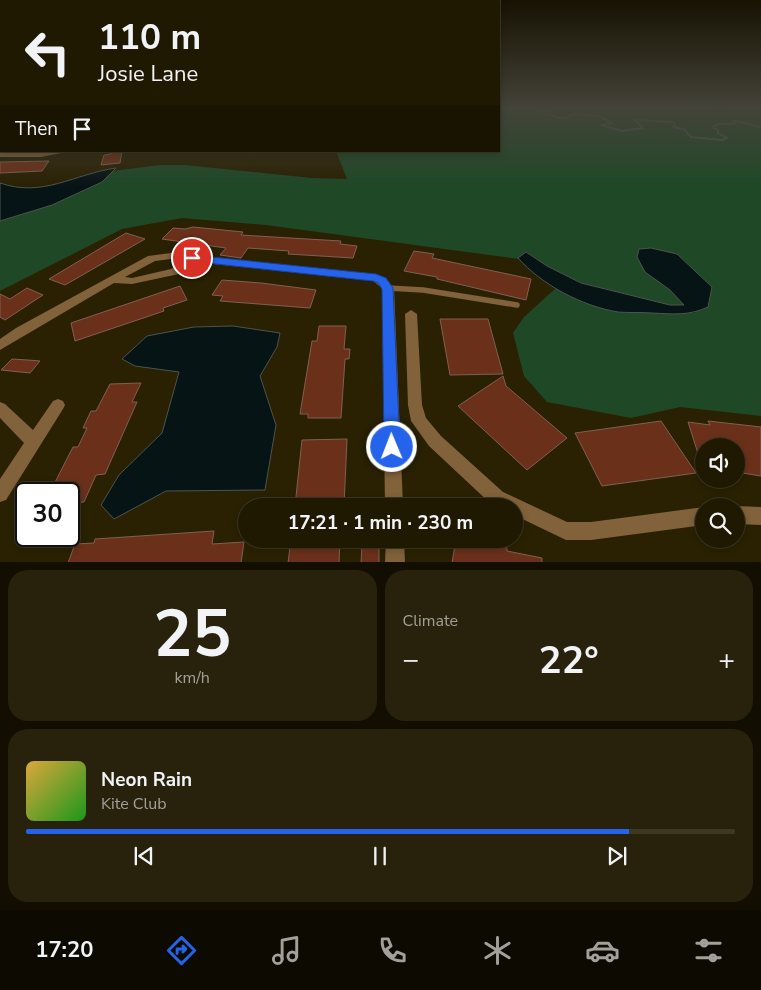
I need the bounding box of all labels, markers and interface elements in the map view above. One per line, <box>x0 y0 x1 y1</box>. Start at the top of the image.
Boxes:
text: 110 m <box>98 14 201 61</box>
icon: left <box>15 20 80 85</box>
text: Josie Lane <box>98 59 198 89</box>
icon: arrive <box>68 115 96 143</box>
text: Then <box>15 116 58 142</box>
pin <box>171 237 213 279</box>
icon: arrive <box>178 244 206 272</box>
position arrow <box>365 420 417 472</box>
map controls <box>695 438 745 548</box>
button: sound <box>695 438 745 488</box>
speed limit sign: 30 <box>15 482 80 547</box>
button: search <box>695 498 745 548</box>
text: 17:21 · 1 min · 230 m <box>288 510 473 536</box>
text: 25 <box>153 590 231 679</box>
text: Climate <box>403 610 458 632</box>
text: 22° <box>539 635 599 686</box>
text: − <box>403 641 419 679</box>
text: + <box>718 641 735 679</box>
text: km/h <box>175 667 210 689</box>
text: Neon Rain <box>101 767 192 793</box>
text: Kite Club <box>101 793 167 815</box>
icon: previous <box>130 842 158 870</box>
icon: pause <box>366 842 394 870</box>
icon: next <box>603 842 631 870</box>
icon: directions <box>164 933 199 968</box>
icon: music <box>269 933 304 968</box>
icon: phone <box>375 933 410 968</box>
icon: climate <box>480 933 515 968</box>
icon: car <box>585 933 620 968</box>
icon: filters <box>691 933 726 968</box>
text: 17:20 <box>35 935 93 965</box>

